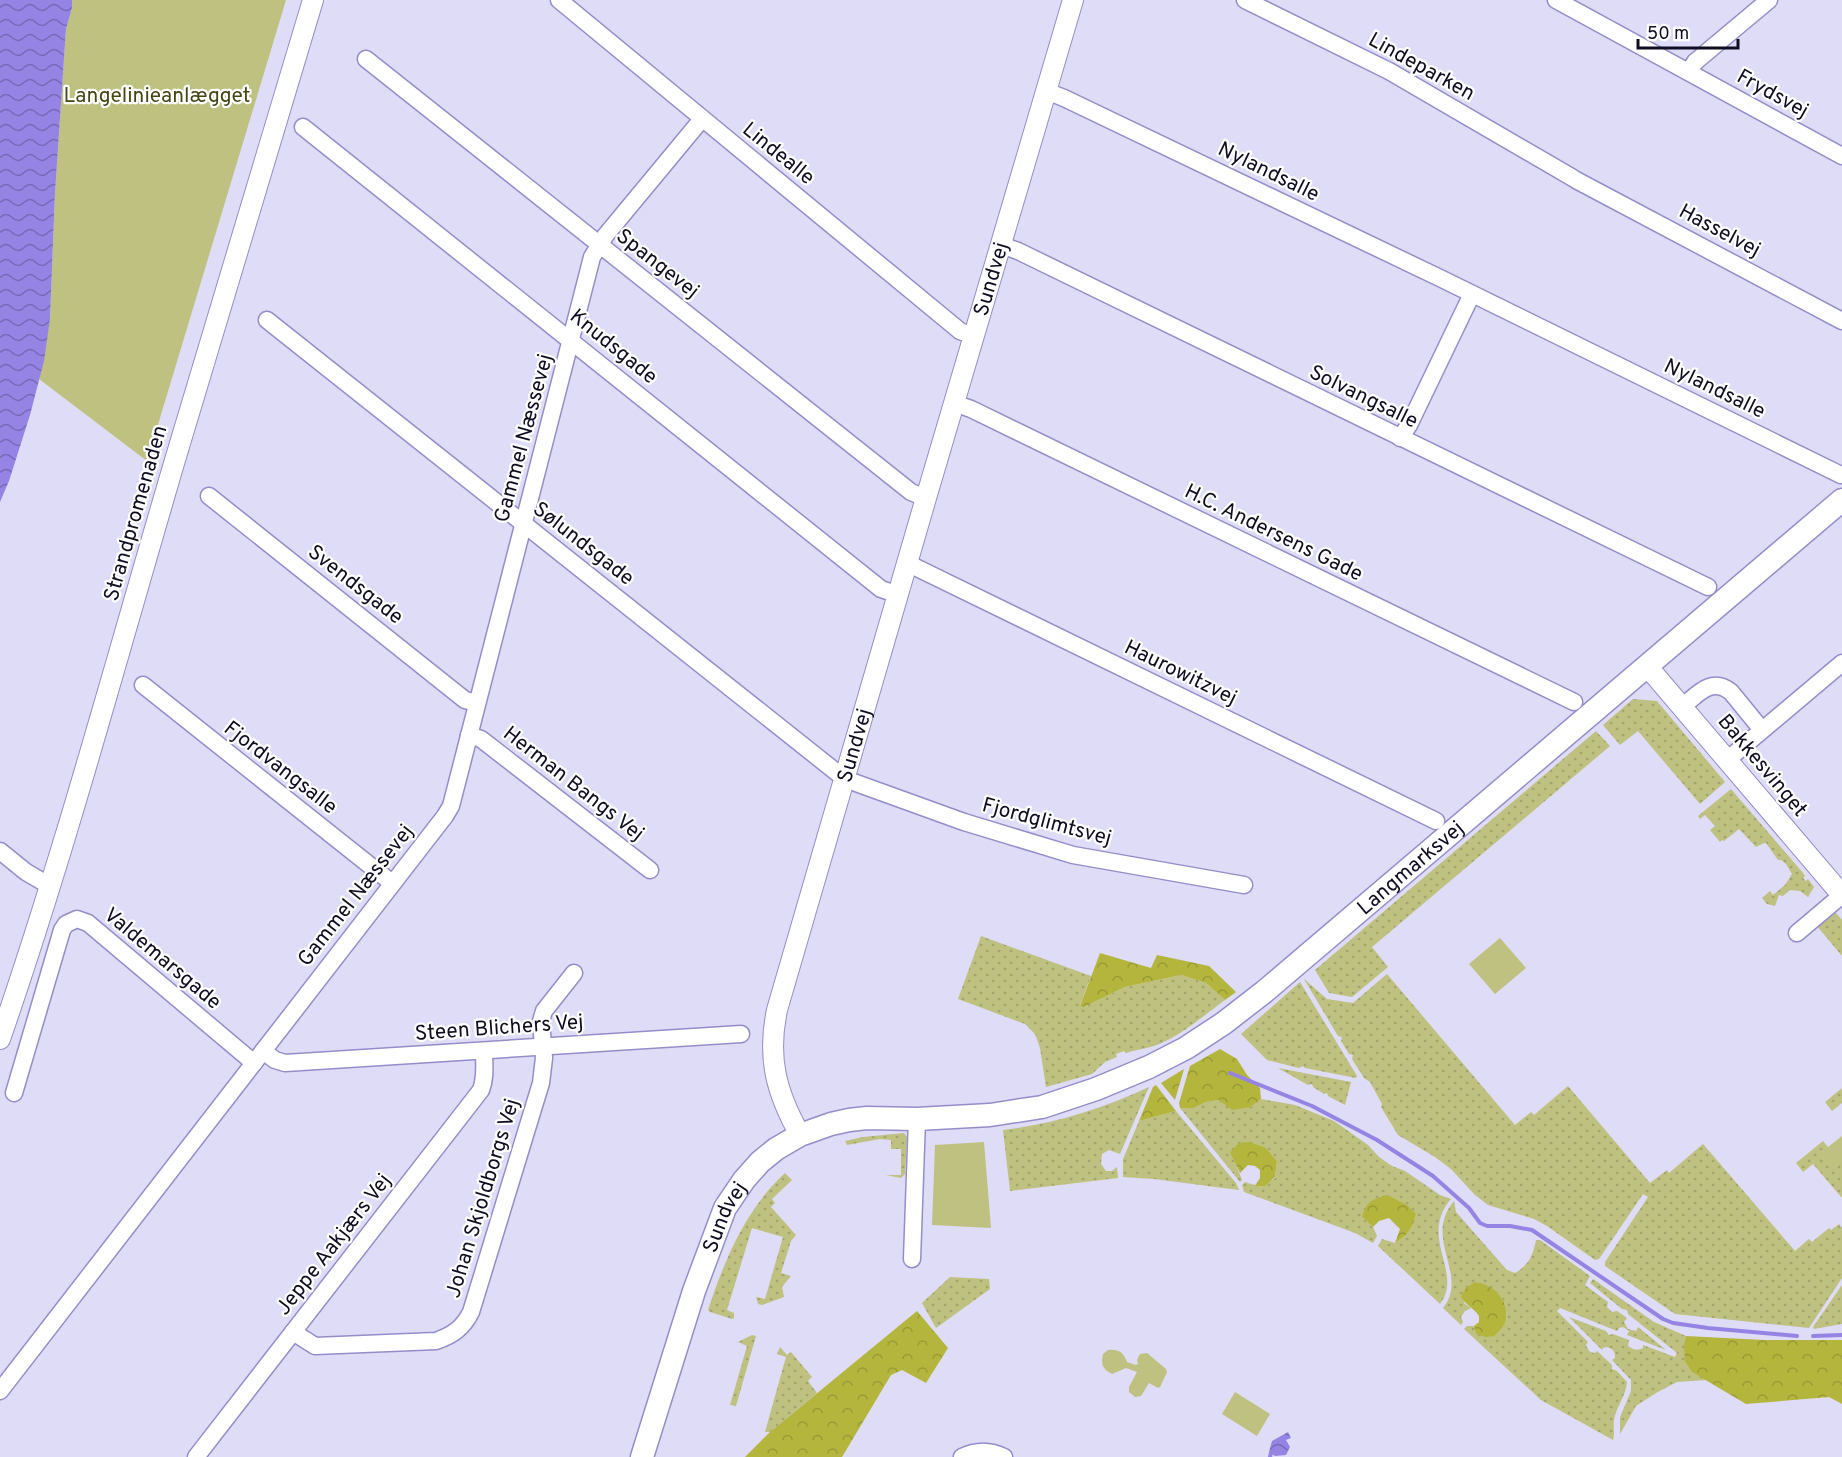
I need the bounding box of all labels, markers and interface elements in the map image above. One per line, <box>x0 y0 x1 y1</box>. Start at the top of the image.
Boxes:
scale bar <box>1638 12 1738 50</box>
text: 50 m <box>1647 23 1689 46</box>
street label: Lindeparken <box>1363 27 1479 108</box>
street label: Frydsvej <box>1732 64 1813 125</box>
park label: Langelinieanlægget <box>64 83 250 110</box>
street label: Lindealle <box>736 117 820 192</box>
street label: Nylandsalle <box>1213 136 1324 209</box>
street label: Hasselvej <box>1674 199 1765 264</box>
street label: Spangevej <box>610 223 704 305</box>
street label: Sundvej <box>968 239 1016 320</box>
street label: Knudsgade <box>564 304 662 391</box>
street label: Gammel Næssevej <box>489 351 560 526</box>
street label: Nylandsalle <box>1659 353 1770 426</box>
street label: Solvangsalle <box>1304 359 1422 435</box>
street label: Strandpromenaden <box>98 422 174 604</box>
street label: H.C. Andersens Gade <box>1180 478 1367 588</box>
street label: Sølundsgade <box>527 496 639 592</box>
street label: Svendsgade <box>302 539 408 631</box>
street label: Haurowitzvej <box>1120 634 1241 712</box>
street label: Sundvej <box>832 706 879 786</box>
street label: Bakkesvinget <box>1711 709 1813 823</box>
street label: Fjordvangsalle <box>218 715 342 821</box>
street label: Herman Bangs Vej <box>497 721 649 848</box>
street label: Fjordglimtsvej <box>979 792 1114 853</box>
street label: Langmarksvej <box>1352 816 1470 922</box>
street label: Gammel Næssevej <box>292 819 420 973</box>
street label: Valdemarsgade <box>98 902 226 1016</box>
street label: Steen Blichers Vej <box>414 1009 584 1048</box>
street label: Johan Skjoldborgs Vej <box>440 1096 527 1301</box>
street label: Jeppe Aakjærs Vej <box>270 1169 398 1321</box>
street label: Sundvej <box>697 1177 754 1257</box>

